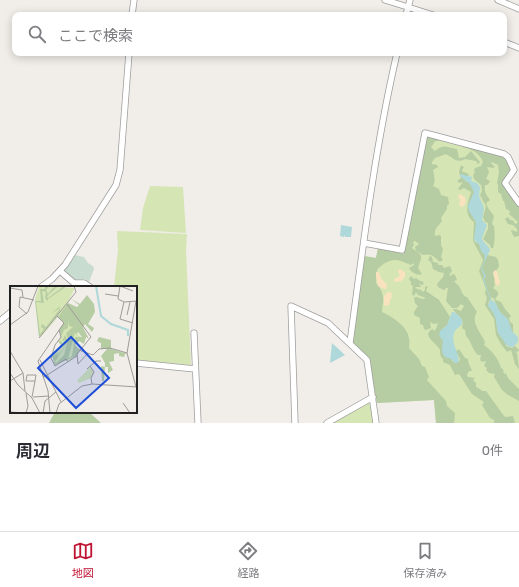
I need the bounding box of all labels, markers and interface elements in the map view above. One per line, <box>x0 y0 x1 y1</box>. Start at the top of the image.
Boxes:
search box <box>12 12 507 56</box>
icon: search <box>26 23 48 45</box>
text: ここで検索 <box>58 27 133 45</box>
inset map <box>10 286 137 413</box>
text: 周辺 <box>16 441 50 461</box>
text: 0件 <box>482 443 503 458</box>
tab: 地図 <box>72 540 94 580</box>
tab: 経路 <box>237 540 259 580</box>
tab: 保存済み <box>403 540 447 580</box>

